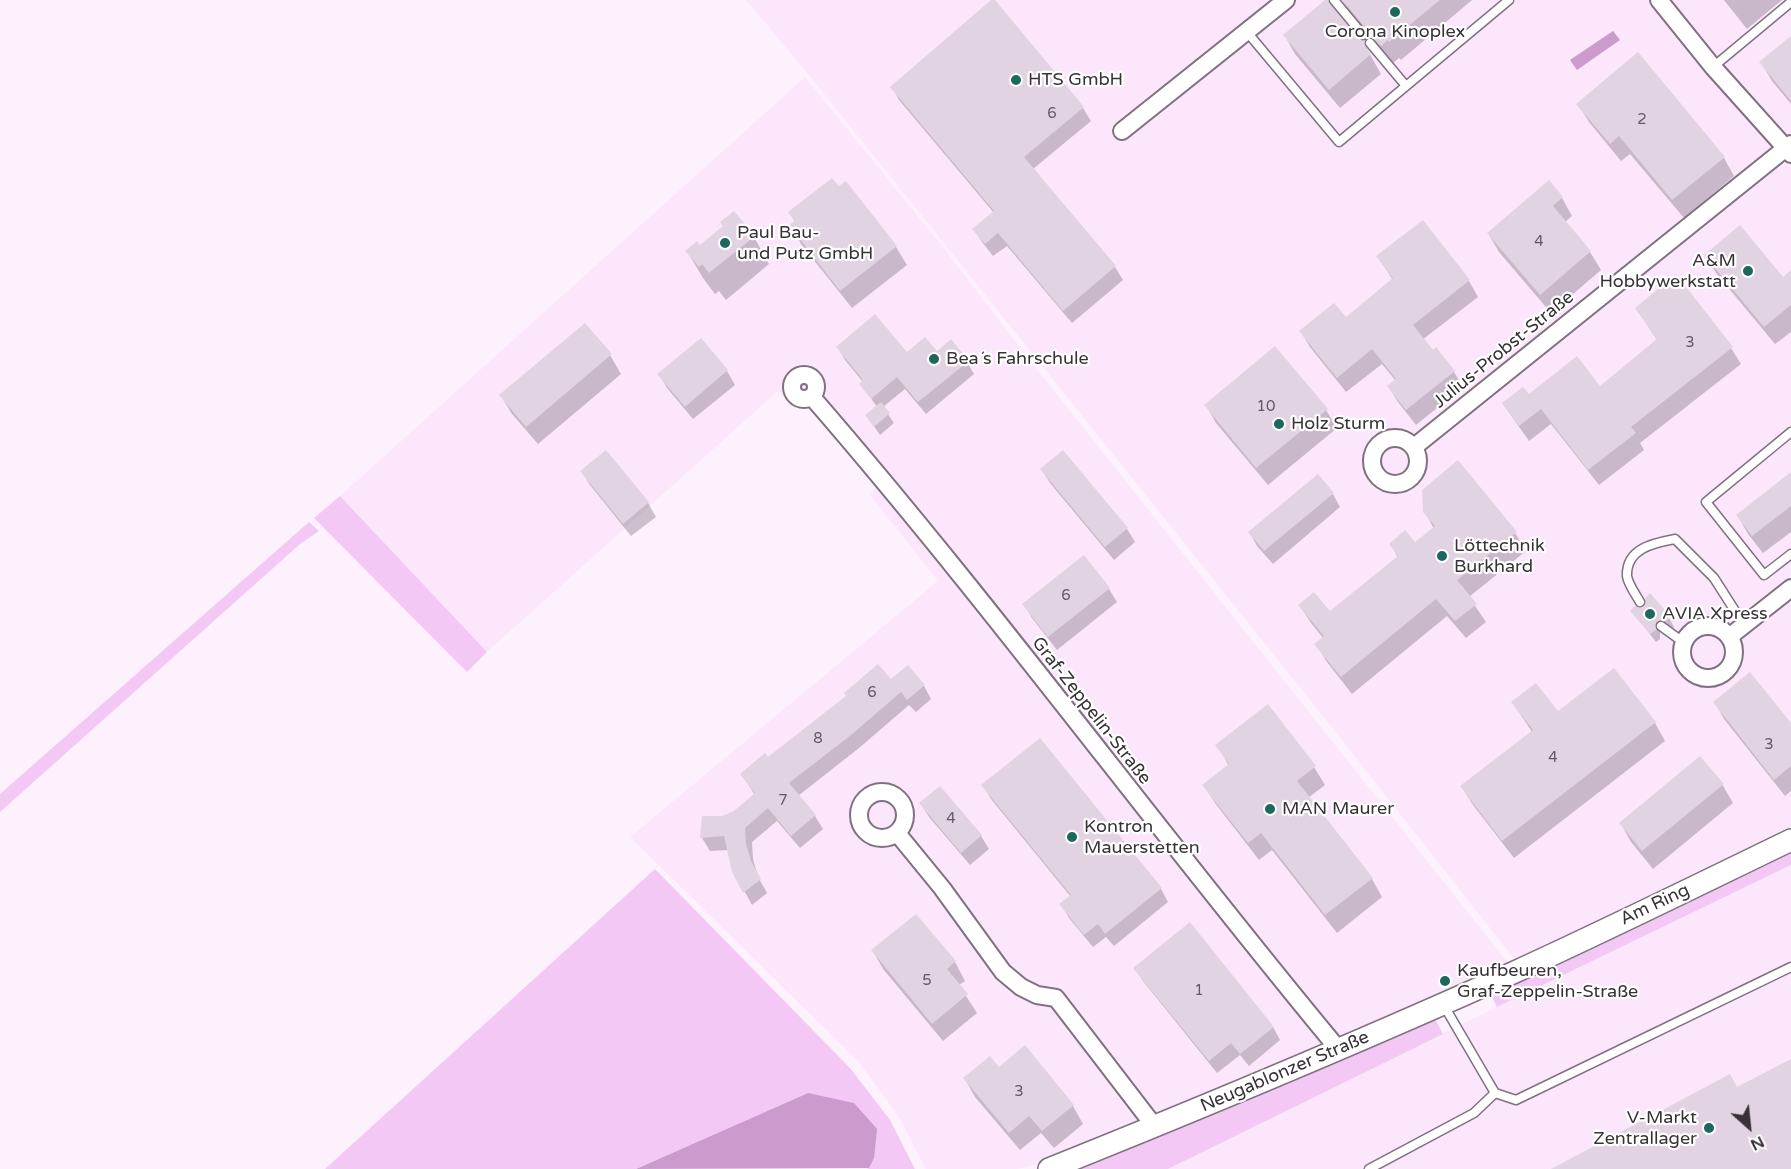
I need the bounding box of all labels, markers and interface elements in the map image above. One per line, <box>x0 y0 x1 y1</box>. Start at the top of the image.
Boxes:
marker: Corona Kinoplex <box>1388 5 1402 19</box>
place label: Corona Kinoplex <box>1325 21 1465 43</box>
place label: HTS GmbH <box>1028 69 1123 91</box>
marker: HTS GmbH <box>1009 73 1023 87</box>
house number: 6 <box>1047 105 1057 123</box>
house number: 2 <box>1637 111 1647 129</box>
place label: Paul Bau- und Putz GmbH <box>737 222 873 264</box>
house number: 4 <box>1534 233 1544 251</box>
marker: Paul Bau- und Putz GmbH <box>718 236 732 250</box>
place label: A&M Hobbywerkstatt <box>1599 250 1736 292</box>
marker: A&M Hobbywerkstatt <box>1741 264 1755 278</box>
street label: Julius-Probst-Straße <box>1429 287 1579 413</box>
house number: 3 <box>1685 334 1695 352</box>
place label: Bea´s Fahrschule <box>946 348 1089 370</box>
marker: Bea´s Fahrschule <box>927 352 941 366</box>
house number: 10 <box>1257 398 1275 416</box>
place label: Holz Sturm <box>1291 413 1385 435</box>
marker: Holz Sturm <box>1272 417 1286 431</box>
place label: Löttechnik Burkhard <box>1454 535 1545 578</box>
marker: Löttechnik Burkhard <box>1435 549 1449 563</box>
house number: 6 <box>1061 587 1071 605</box>
place label: AVIA Xpress <box>1662 603 1768 625</box>
marker: AVIA Xpress <box>1643 607 1657 621</box>
street label: Graf-Zeppelin-Straße <box>1027 633 1155 789</box>
house number: 6 <box>867 684 877 702</box>
house number: 8 <box>813 730 823 748</box>
house number: 3 <box>1764 736 1774 754</box>
house number: 4 <box>1548 749 1558 767</box>
house number: 7 <box>778 792 788 810</box>
place label: MAN Maurer <box>1282 798 1394 820</box>
marker: MAN Maurer <box>1263 802 1277 816</box>
house number: 4 <box>946 810 956 828</box>
place label: Kontron Mauerstetten <box>1084 816 1200 858</box>
marker: Kontron Mauerstetten <box>1065 830 1079 844</box>
street label: Am Ring <box>1617 880 1693 930</box>
place label: Kaufbeuren, Graf-Zeppelin-Straße <box>1457 960 1638 1002</box>
house number: 5 <box>922 972 932 990</box>
marker: Kaufbeuren, Graf-Zeppelin-Straße <box>1438 974 1452 988</box>
house number: 1 <box>1194 982 1204 1000</box>
street label: Neugablonzer Straße <box>1197 1027 1373 1117</box>
house number: 3 <box>1014 1083 1024 1101</box>
north arrow <box>1719 1097 1779 1157</box>
place label: V-Markt Zentrallager <box>1593 1107 1697 1150</box>
marker: V-Markt Zentrallager <box>1702 1121 1716 1135</box>
text: N <box>1747 1131 1767 1155</box>

